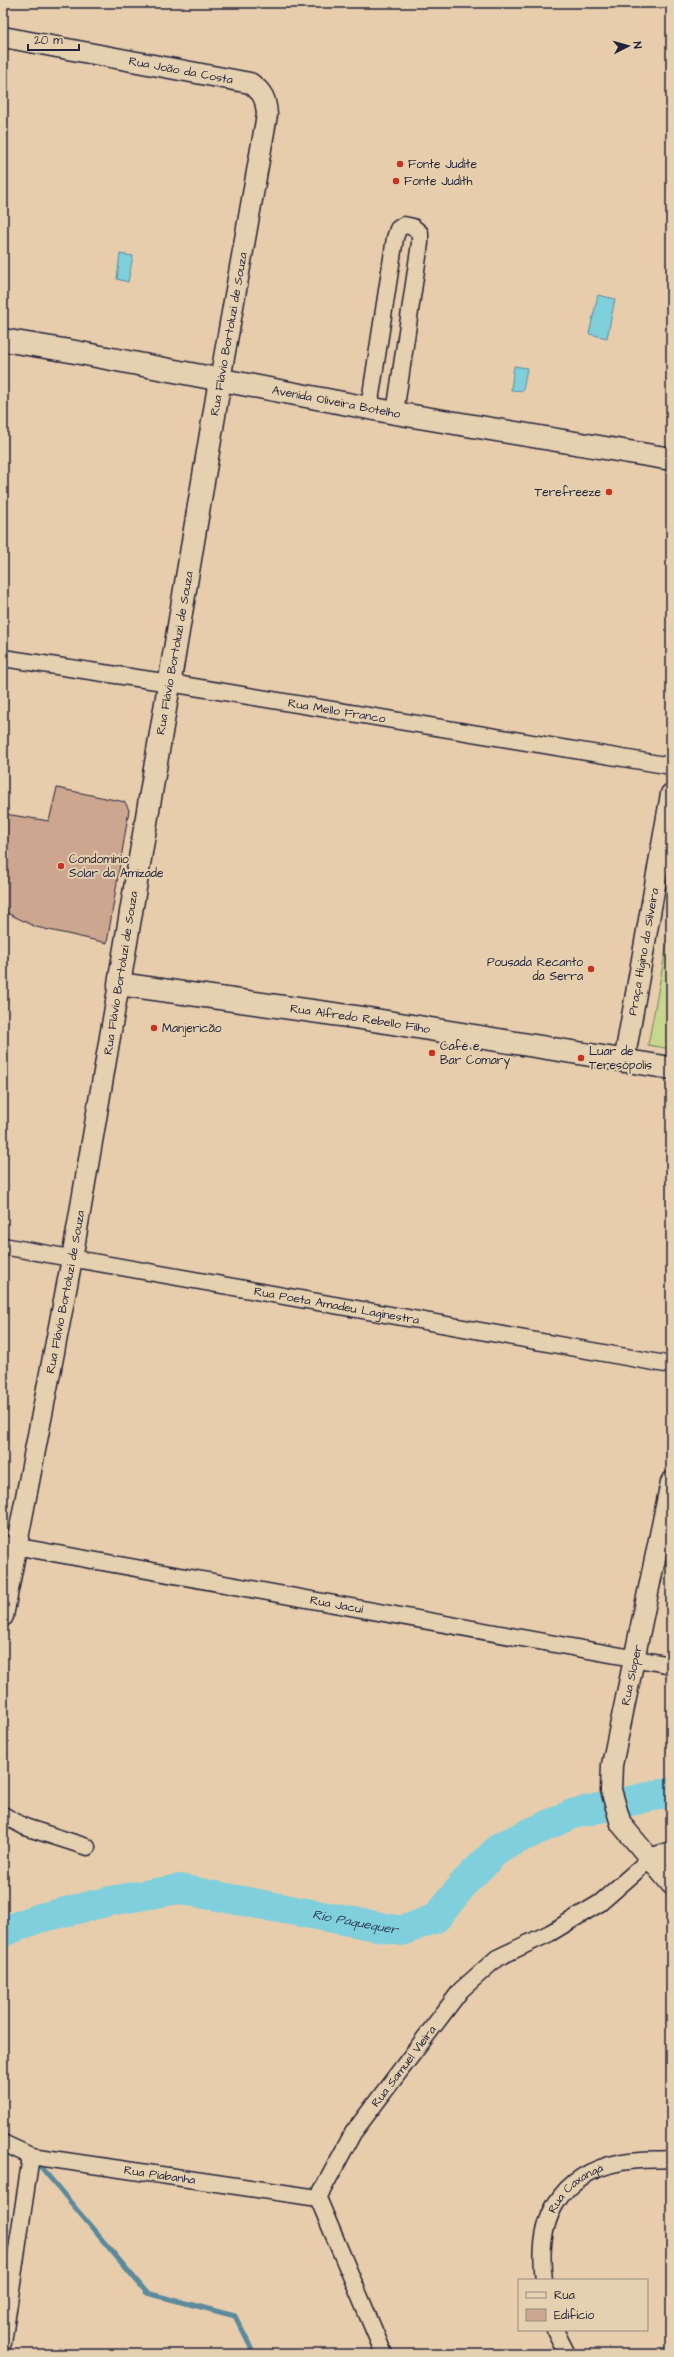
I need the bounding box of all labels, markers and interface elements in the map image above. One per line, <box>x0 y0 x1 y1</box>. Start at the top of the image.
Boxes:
scale bar <box>28 26 79 52</box>
north arrow <box>608 26 648 66</box>
text: 20 m <box>34 32 63 49</box>
text: N <box>630 41 645 49</box>
street label: Rua João da Costa <box>127 52 234 88</box>
place label: Fonte Judite <box>408 156 477 173</box>
marker: Fonte Judite <box>395 159 405 169</box>
place label: Fonte Judith <box>404 173 472 190</box>
marker: Fonte Judith <box>391 176 401 186</box>
street label: Rua Flávio Bortoluzi de Souza <box>206 251 252 417</box>
street label: Avenida Oliveira Botelho <box>271 381 402 422</box>
place label: Terefreeze <box>535 484 602 501</box>
marker: Terefreeze <box>604 487 614 497</box>
street label: Rua Flávio Bortoluzi de Souza <box>152 570 198 736</box>
street label: Rua Mello Franco <box>287 694 387 727</box>
place label: Condomínio Solar da Amizade <box>69 851 164 882</box>
marker: Condomínio Solar da Amizade <box>56 861 66 871</box>
street label: Praça Higino da Silveira <box>624 886 663 1017</box>
street label: Rua Flávio Bortoluzi de Souza <box>100 890 142 1056</box>
place label: Pousada Recanto da Serra <box>487 954 583 985</box>
marker: Pousada Recanto da Serra <box>586 964 596 974</box>
street label: Rua Alfredo Rebello Filho <box>289 1000 432 1037</box>
place label: Manjericão <box>162 1020 222 1037</box>
marker: Manjericão <box>149 1023 159 1033</box>
place label: Café e Bar Comary <box>440 1038 510 1070</box>
place label: Luar de Teresópolis <box>589 1043 652 1074</box>
marker: Café e Bar Comary <box>427 1048 437 1058</box>
marker: Luar de Teresópolis <box>576 1053 586 1063</box>
street label: Rua Flávio Bortoluzi de Souza <box>42 1209 89 1375</box>
street label: Rua Poeta Amadeu Laginestra <box>253 1282 421 1329</box>
street label: Rua Jacuí <box>309 1591 365 1618</box>
street label: Rua Sloper <box>617 1643 647 1707</box>
water label: Rio Paquequer <box>311 1905 401 1939</box>
street label: Rua Samuel Vieira <box>367 2022 440 2111</box>
street label: Rua Caxangá <box>544 2159 605 2216</box>
street label: Rua Piabanha <box>123 2161 197 2188</box>
legend <box>518 2279 648 2331</box>
text: Rua <box>554 2287 575 2304</box>
text: Edifício <box>554 2307 594 2324</box>

